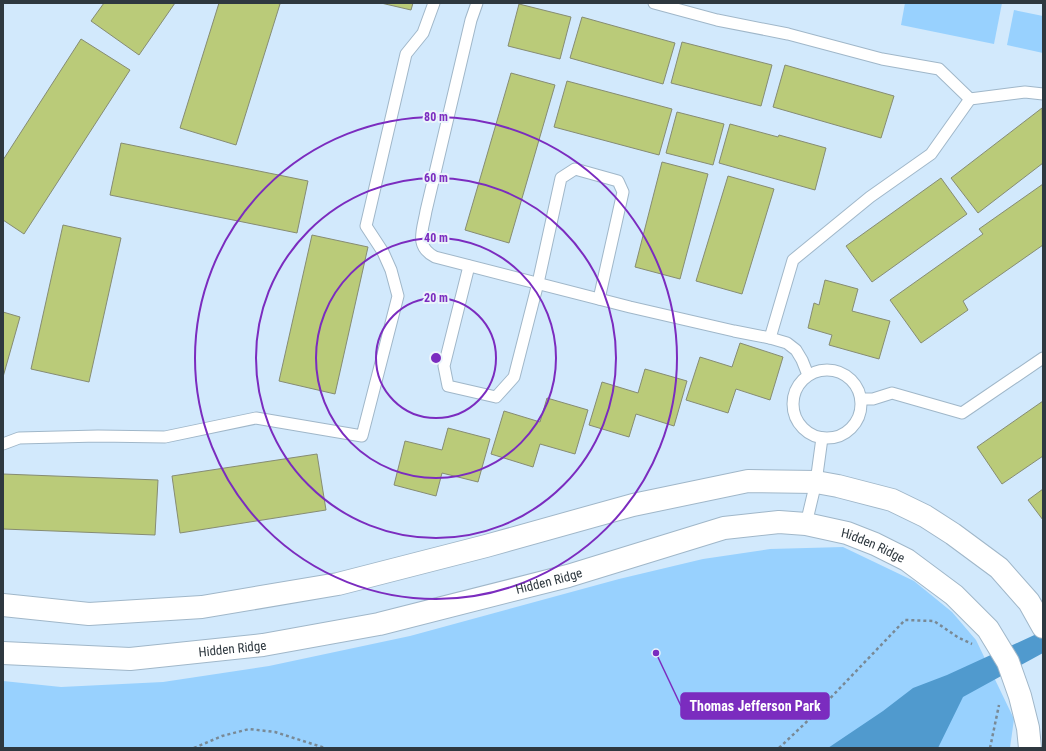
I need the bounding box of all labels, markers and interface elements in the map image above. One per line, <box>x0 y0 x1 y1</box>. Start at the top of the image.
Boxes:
text: 80 m <box>424 110 448 124</box>
text: 60 m <box>424 171 448 185</box>
text: 40 m <box>424 231 448 245</box>
text: 20 m <box>424 291 448 305</box>
centre of rings <box>429 351 443 365</box>
street label: Hidden Ridge <box>840 525 907 566</box>
street label: Hidden Ridge <box>514 565 584 597</box>
street label: Hidden Ridge <box>198 638 268 660</box>
callout: Thomas Jefferson Park <box>681 693 829 719</box>
text: Thomas Jefferson Park <box>689 698 821 714</box>

